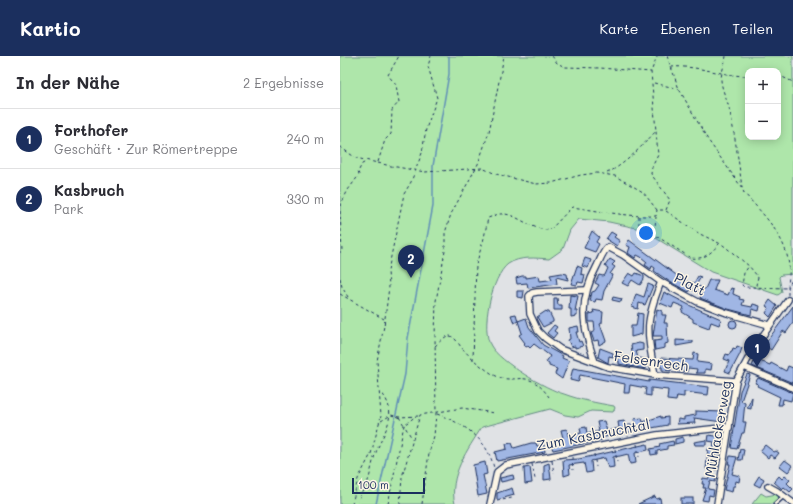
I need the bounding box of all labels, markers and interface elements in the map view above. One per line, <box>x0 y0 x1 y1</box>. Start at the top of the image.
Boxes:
text: Kartio <box>20 16 80 41</box>
text: Karte <box>599 19 639 38</box>
text: Ebenen <box>661 19 710 38</box>
text: Teilen <box>732 19 773 38</box>
map controls <box>745 68 781 140</box>
button: + <box>745 68 781 104</box>
text: In der Nähe <box>16 71 120 93</box>
text: 2 Ergebnisse <box>243 74 324 91</box>
button: − <box>745 104 781 140</box>
text: Forthofer <box>54 120 128 140</box>
text: 1 <box>26 130 32 147</box>
text: 240 m <box>287 130 324 147</box>
text: Geschäft · Zur Römertreppe <box>54 140 238 157</box>
text: Kasbruch <box>54 180 124 200</box>
text: 2 <box>25 190 33 207</box>
text: 330 m <box>286 190 324 207</box>
text: Park <box>54 200 83 217</box>
your location <box>636 223 656 243</box>
pin: 2 <box>398 245 424 278</box>
street label: Platt <box>671 268 709 300</box>
pin: 1 <box>744 334 770 367</box>
street label: Felsenrech <box>613 346 690 375</box>
street label: Mühlackerweg <box>700 379 735 479</box>
street label: Zum Kasbruchtal <box>535 414 651 455</box>
scale bar <box>352 476 425 495</box>
text: 100 m <box>358 477 389 492</box>

